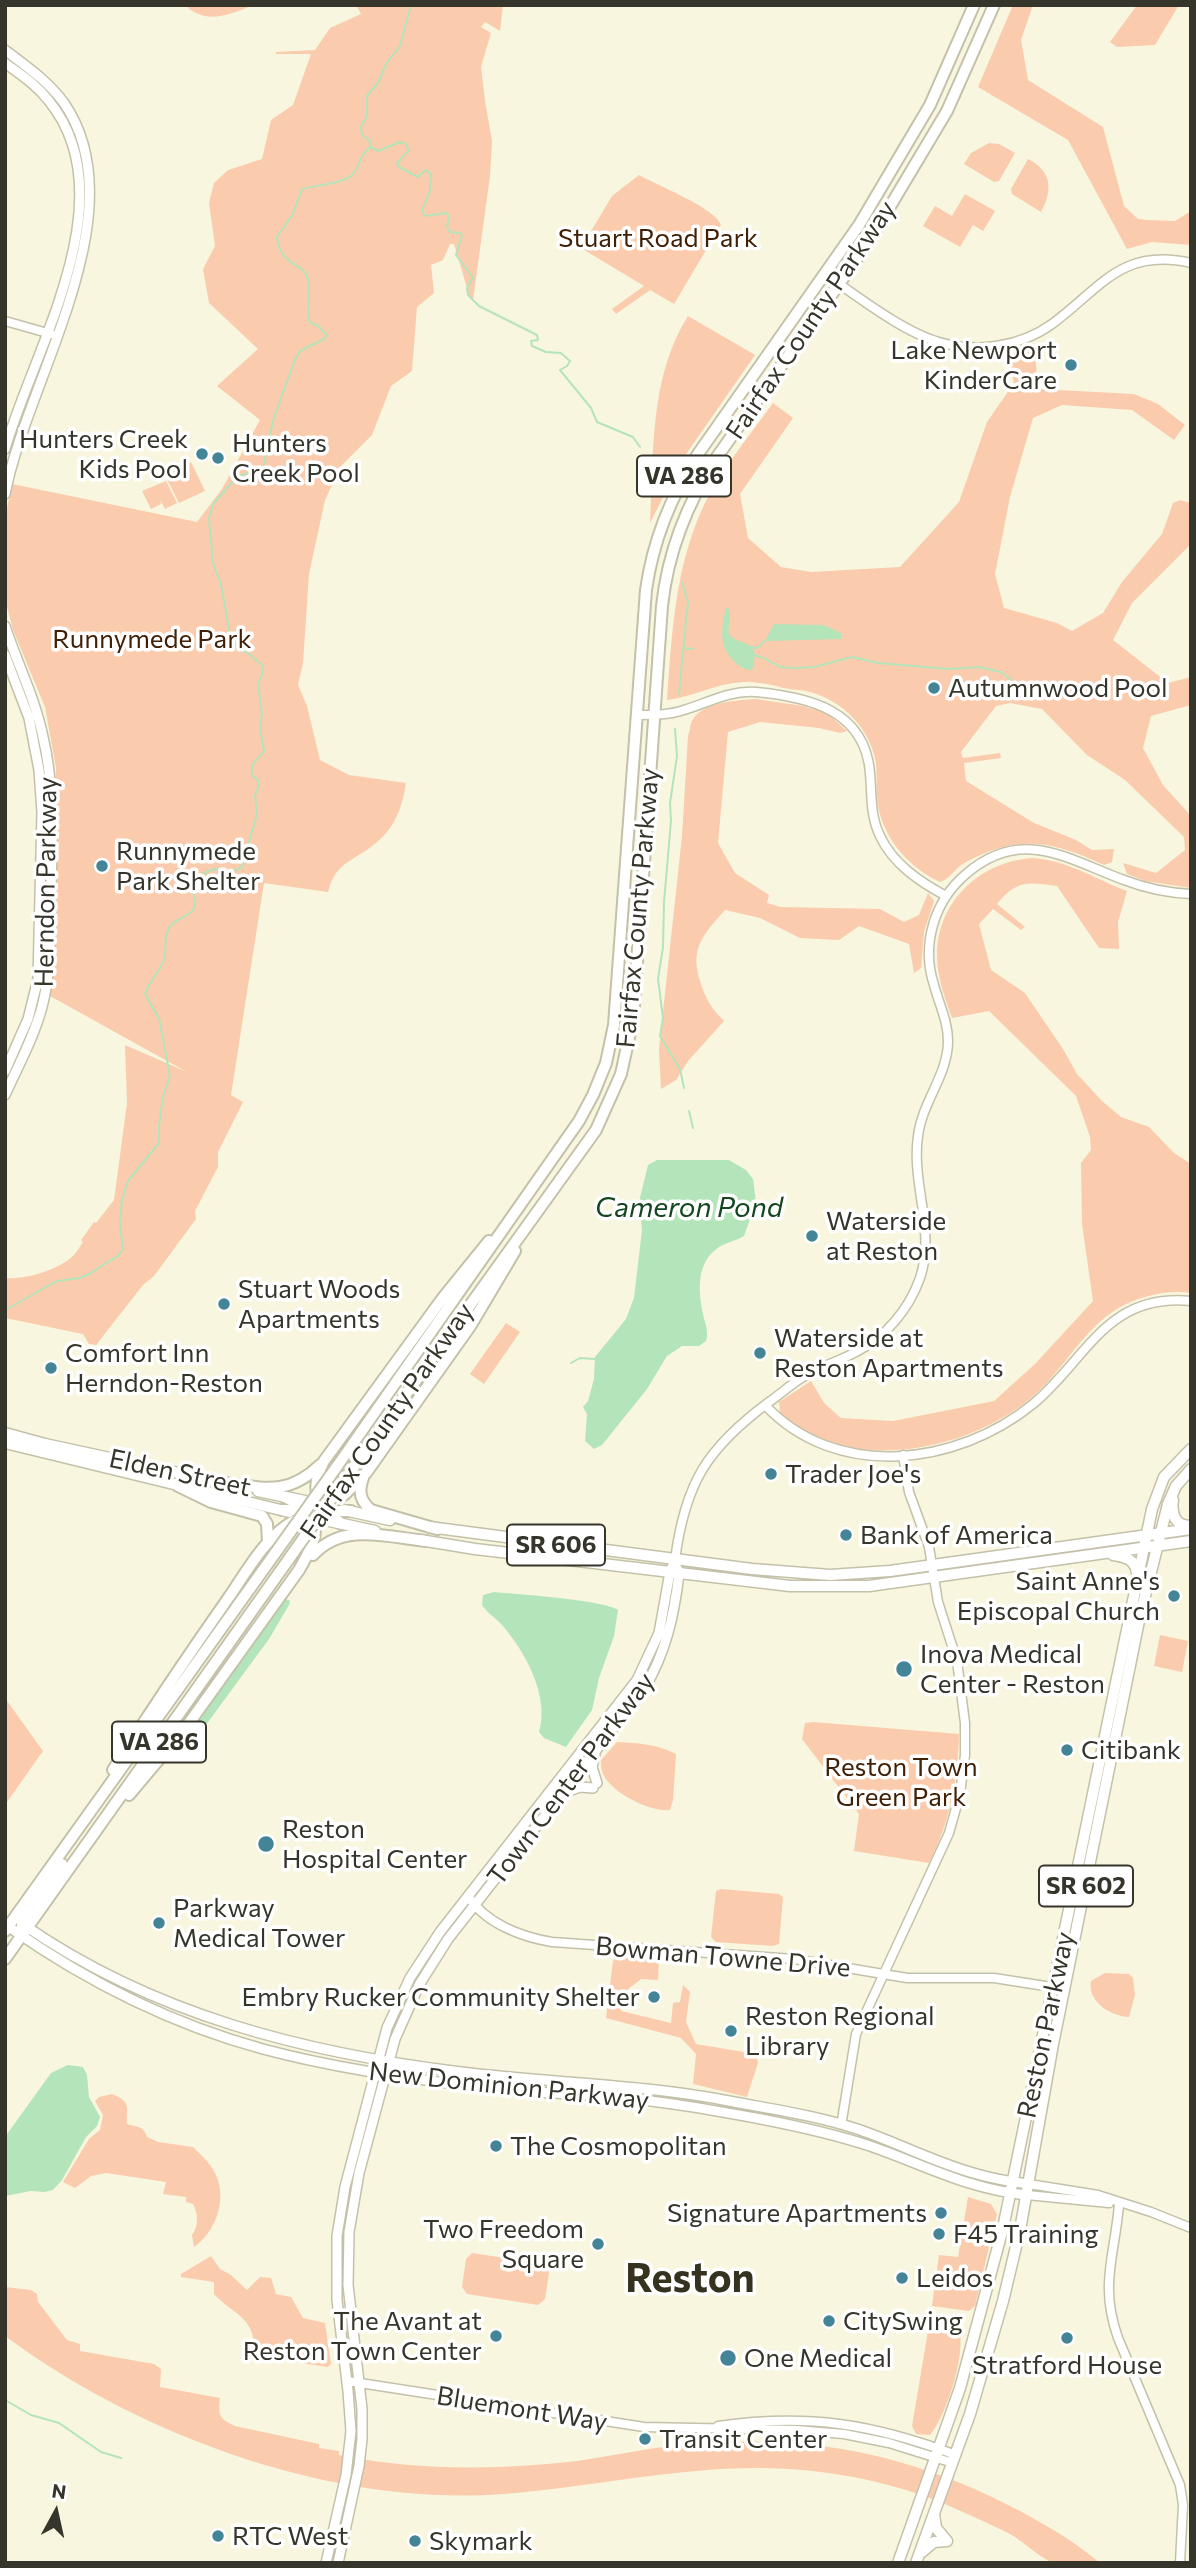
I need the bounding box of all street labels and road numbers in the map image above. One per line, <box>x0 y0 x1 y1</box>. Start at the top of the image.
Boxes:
street label: Fairfax County Parkway <box>719 195 903 445</box>
road number: VA 286 <box>637 456 731 496</box>
street label: Fairfax County Parkway <box>610 767 666 1049</box>
street label: Herndon Parkway <box>29 776 63 988</box>
street label: Fairfax County Parkway <box>294 1297 480 1545</box>
street label: Elden Street <box>106 1443 254 1503</box>
road number: SR 606 <box>507 1525 605 1566</box>
street label: Town Center Parkway <box>481 1667 661 1891</box>
road number: VA 286 <box>112 1722 206 1762</box>
road number: SR 602 <box>1039 1866 1133 1907</box>
street label: Reston Parkway <box>1011 1929 1081 2121</box>
street label: Bowman Towne Drive <box>594 1930 852 1984</box>
street label: New Dominion Parkway <box>367 2056 651 2116</box>
street label: Bluemont Way <box>434 2380 610 2438</box>

